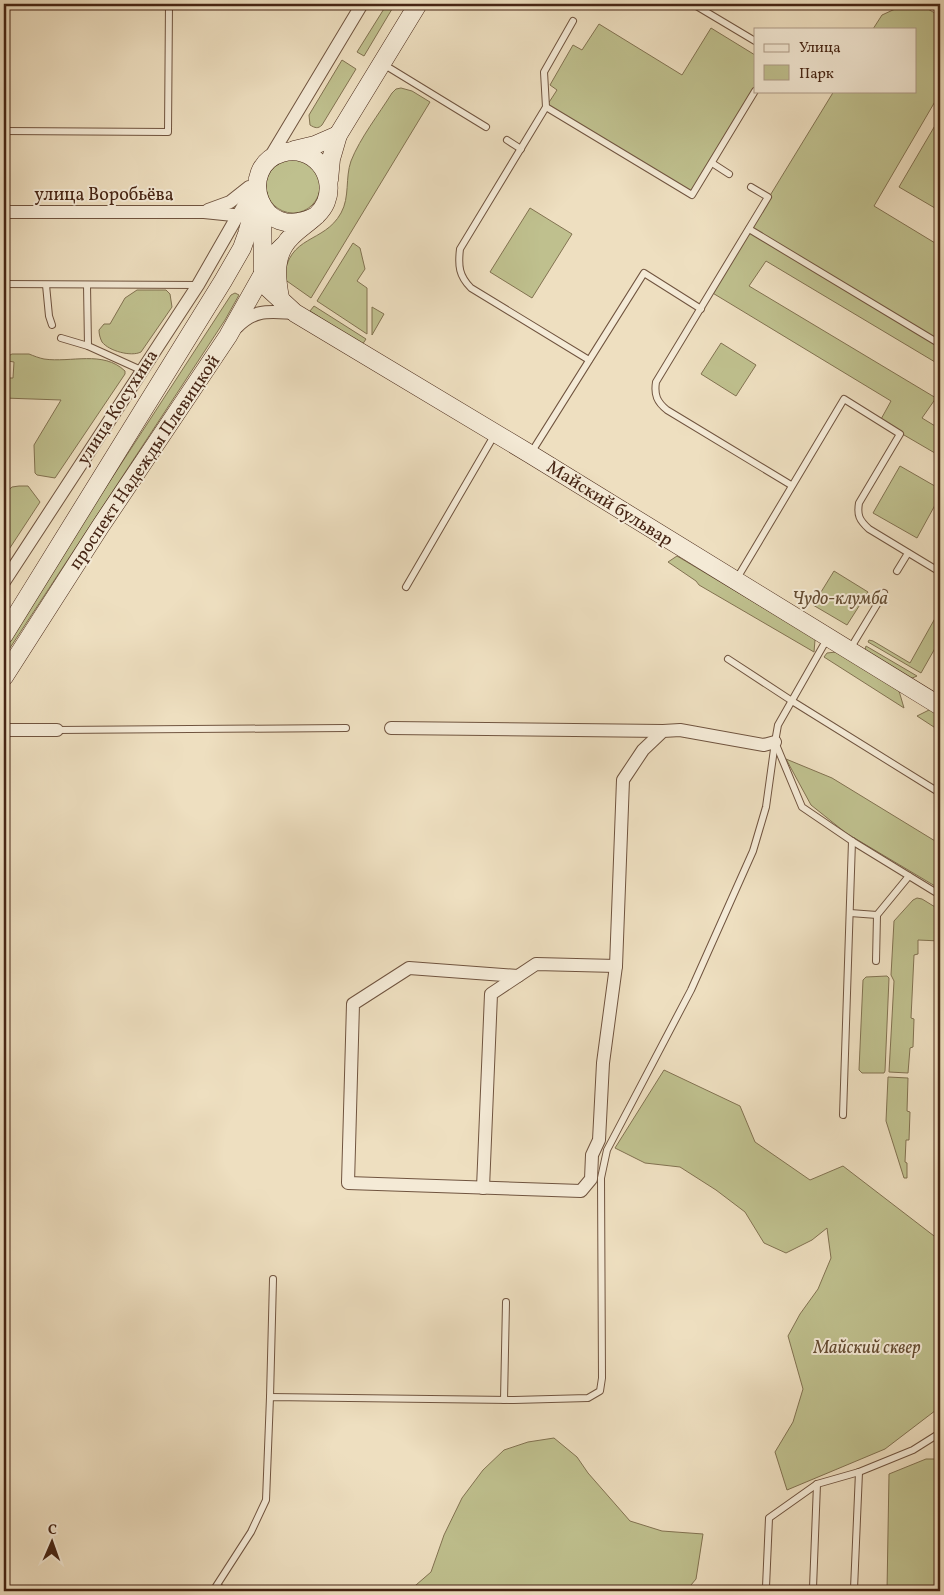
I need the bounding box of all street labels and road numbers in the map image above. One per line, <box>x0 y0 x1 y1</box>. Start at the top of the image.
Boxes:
street label: улица Воробьёва <box>34 183 174 208</box>
street label: улица Косухина <box>72 345 165 470</box>
street label: проспект Надежды Плевицкой <box>64 350 227 575</box>
street label: Майский бульвар <box>541 455 677 553</box>

